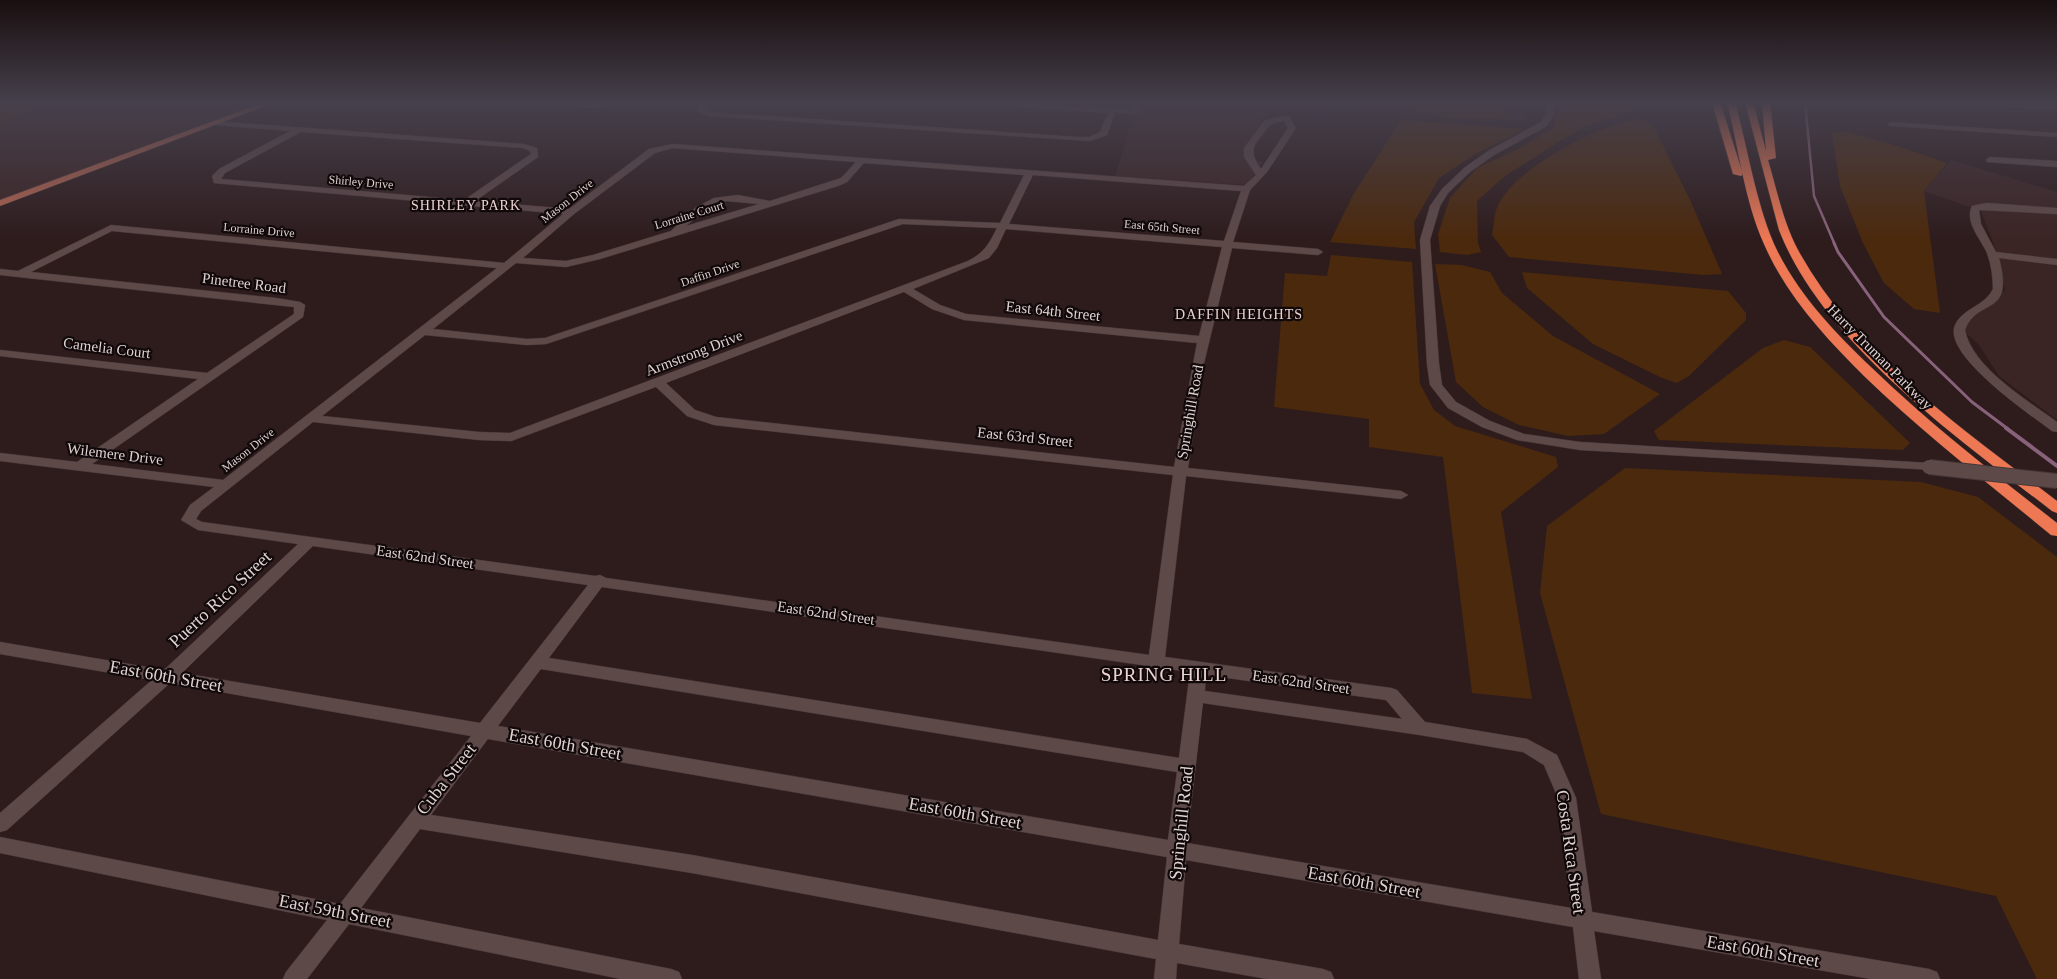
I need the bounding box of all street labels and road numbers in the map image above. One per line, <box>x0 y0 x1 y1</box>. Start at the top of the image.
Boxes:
street label: Shirley Drive <box>328 172 394 192</box>
street label: Mason Drive <box>538 176 596 226</box>
street label: Lorraine Court <box>653 198 726 232</box>
street label: East 65th Street <box>1124 217 1201 237</box>
street label: Lorraine Drive <box>223 220 295 240</box>
street label: Daffin Drive <box>679 256 741 290</box>
street label: Pinetree Road <box>201 270 287 296</box>
street label: East 64th Street <box>1005 298 1102 324</box>
street label: Harry Truman Parkway <box>1824 301 1936 413</box>
street label: Armstrong Drive <box>643 327 745 379</box>
street label: Camelia Court <box>62 335 152 361</box>
street label: Springhill Road <box>1174 363 1206 460</box>
street label: East 63rd Street <box>977 424 1074 450</box>
street label: Mason Drive <box>219 425 277 475</box>
street label: Wilemere Drive <box>66 440 164 468</box>
street label: East 62nd Street <box>375 542 476 572</box>
street label: Puerto Rico Street <box>165 547 275 651</box>
street label: East 62nd Street <box>776 598 877 628</box>
street label: East 60th Street <box>108 656 224 696</box>
street label: East 62nd Street <box>1251 667 1352 697</box>
street label: East 60th Street <box>507 724 623 764</box>
street label: Cuba Street <box>412 740 480 818</box>
street label: Springhill Road <box>1165 765 1197 881</box>
street label: Costa Rica Street <box>1552 789 1590 915</box>
street label: East 60th Street <box>907 793 1023 833</box>
street label: East 60th Street <box>1306 862 1422 902</box>
street label: East 59th Street <box>277 890 393 932</box>
street label: East 60th Street <box>1705 931 1821 971</box>

